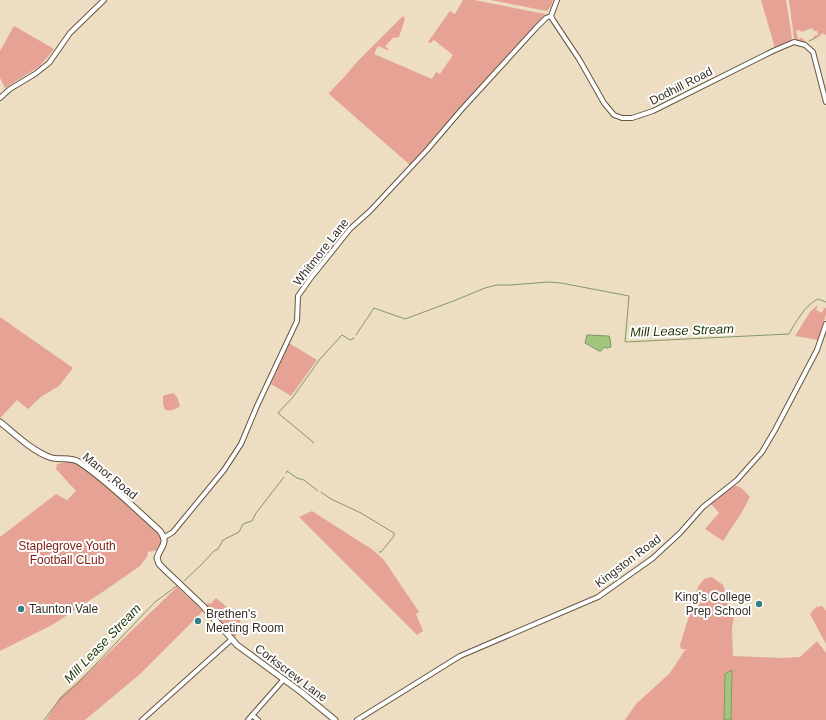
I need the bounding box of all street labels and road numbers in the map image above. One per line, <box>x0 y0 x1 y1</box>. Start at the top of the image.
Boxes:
street label: Dodhill Road <box>647 64 715 108</box>
street label: Whitmore Lane <box>290 215 352 288</box>
street label: Manor Road <box>80 450 140 502</box>
street label: Kingston Road <box>592 532 664 590</box>
street label: Corkscrew Lane <box>252 641 330 705</box>

